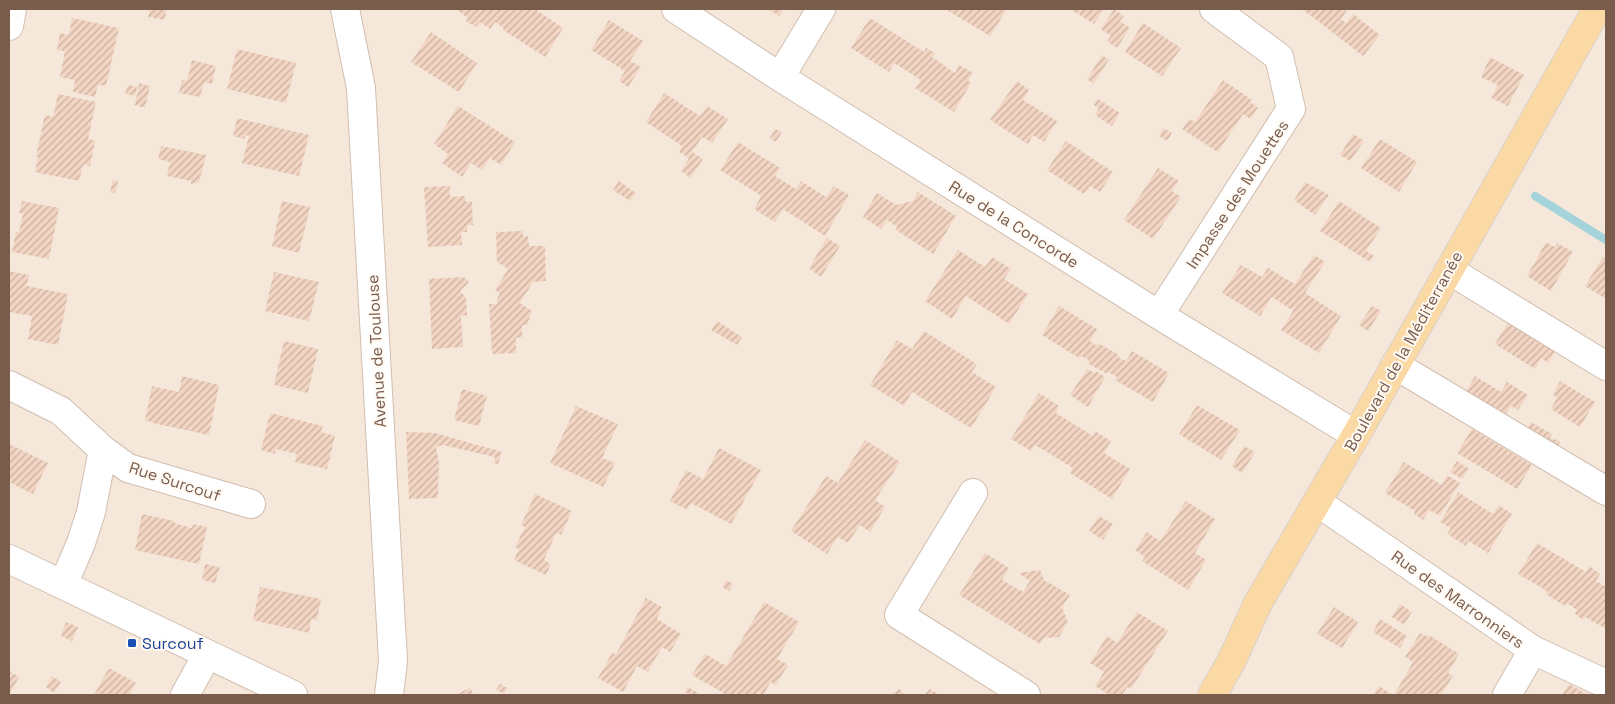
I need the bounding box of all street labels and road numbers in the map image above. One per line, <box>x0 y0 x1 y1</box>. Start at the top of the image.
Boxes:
street label: Impasse des Mouettes <box>1181 116 1293 273</box>
street label: Rue de la Concorde <box>945 176 1083 273</box>
street label: Boulevard de la Méditerranée <box>1339 247 1467 455</box>
street label: Avenue de Toulouse <box>362 274 391 428</box>
street label: Rue Surcouf <box>126 457 223 506</box>
street label: Rue des Marronniers <box>1387 546 1528 653</box>

